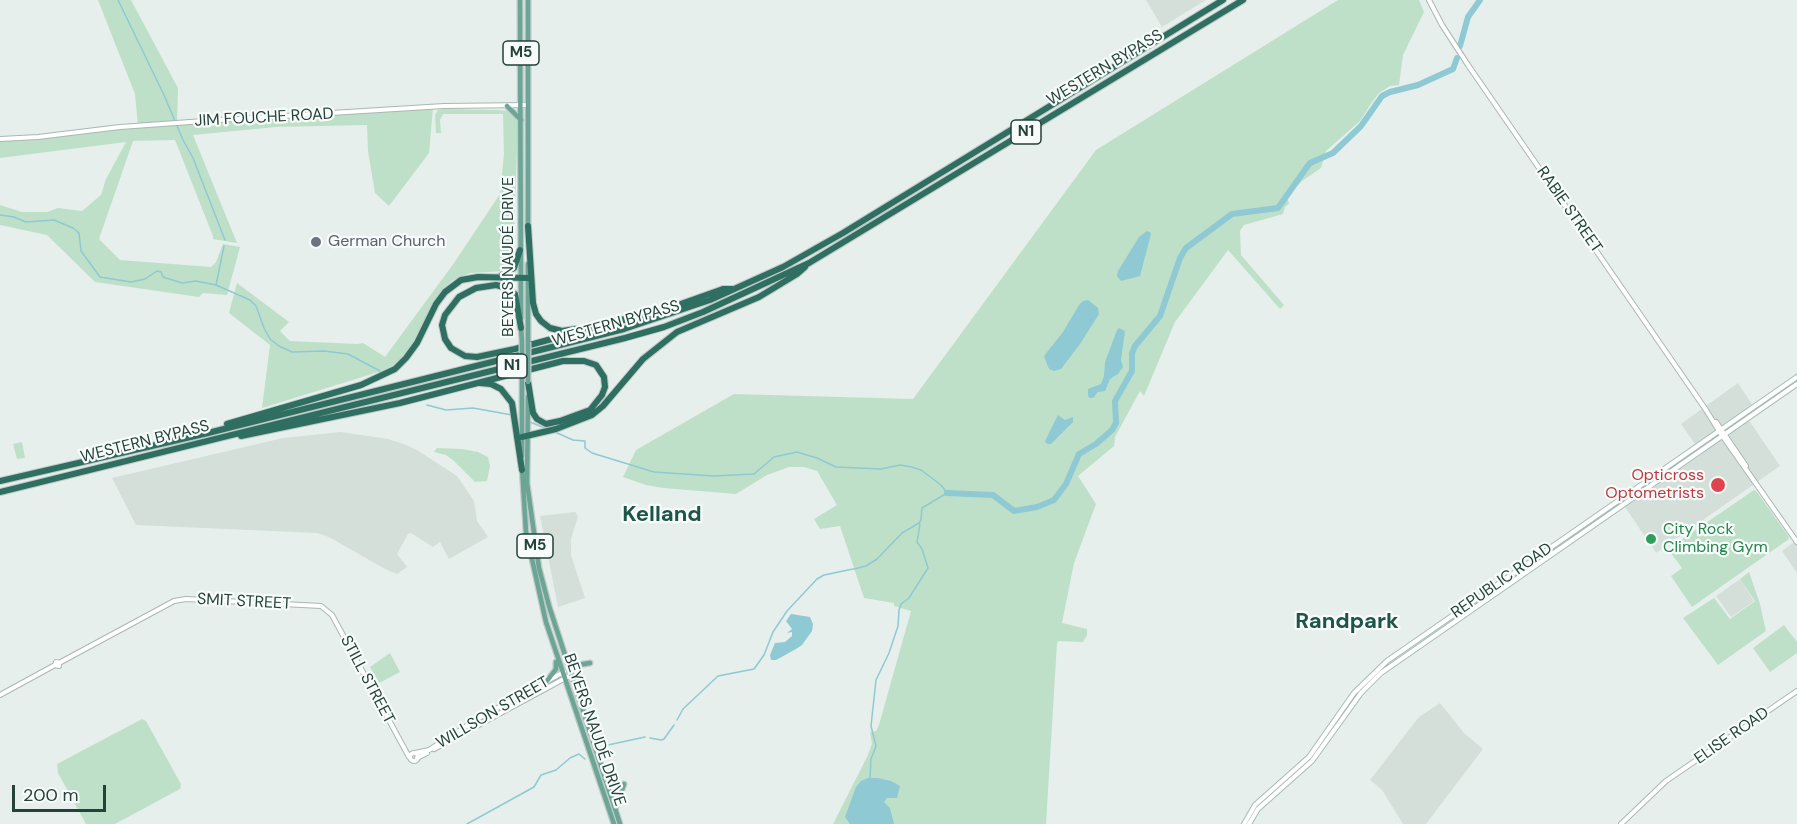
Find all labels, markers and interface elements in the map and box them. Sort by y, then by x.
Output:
street label: WESTERN BYPASS [1044,26,1166,110]
road number: M5 [503,41,539,65]
street label: JIM FOUCHE ROAD [194,105,334,131]
road number: N1 [1011,120,1041,144]
street label: RABIE STREET [1532,163,1606,257]
street label: BEYERS NAUDÉ DRIVE [499,177,519,337]
place label: German Church [328,232,445,252]
marker: German Church [309,235,323,249]
street label: WESTERN BYPASS [550,297,682,351]
road number: N1 [497,354,527,378]
street label: WESTERN BYPASS [79,417,211,467]
place label: Opticross Optometrists [1605,466,1704,504]
marker: Opticross Optometrists [1709,476,1727,494]
district label: Kelland [622,502,702,528]
place label: City Rock Climbing Gym [1663,520,1768,558]
marker: City Rock Climbing Gym [1644,532,1658,546]
road number: M5 [517,534,553,558]
street label: REPUBLIC ROAD [1448,539,1556,623]
street label: SMIT STREET [196,590,292,614]
district label: Randpark [1295,609,1399,635]
street label: STILL STREET [336,632,398,728]
street label: BEYERS NAUDÉ DRIVE [559,651,629,809]
street label: WILLSON STREET [433,673,553,753]
street label: ELISE ROAD [1691,703,1773,769]
scale bar [15,773,110,811]
text: 200 m [23,783,79,807]

